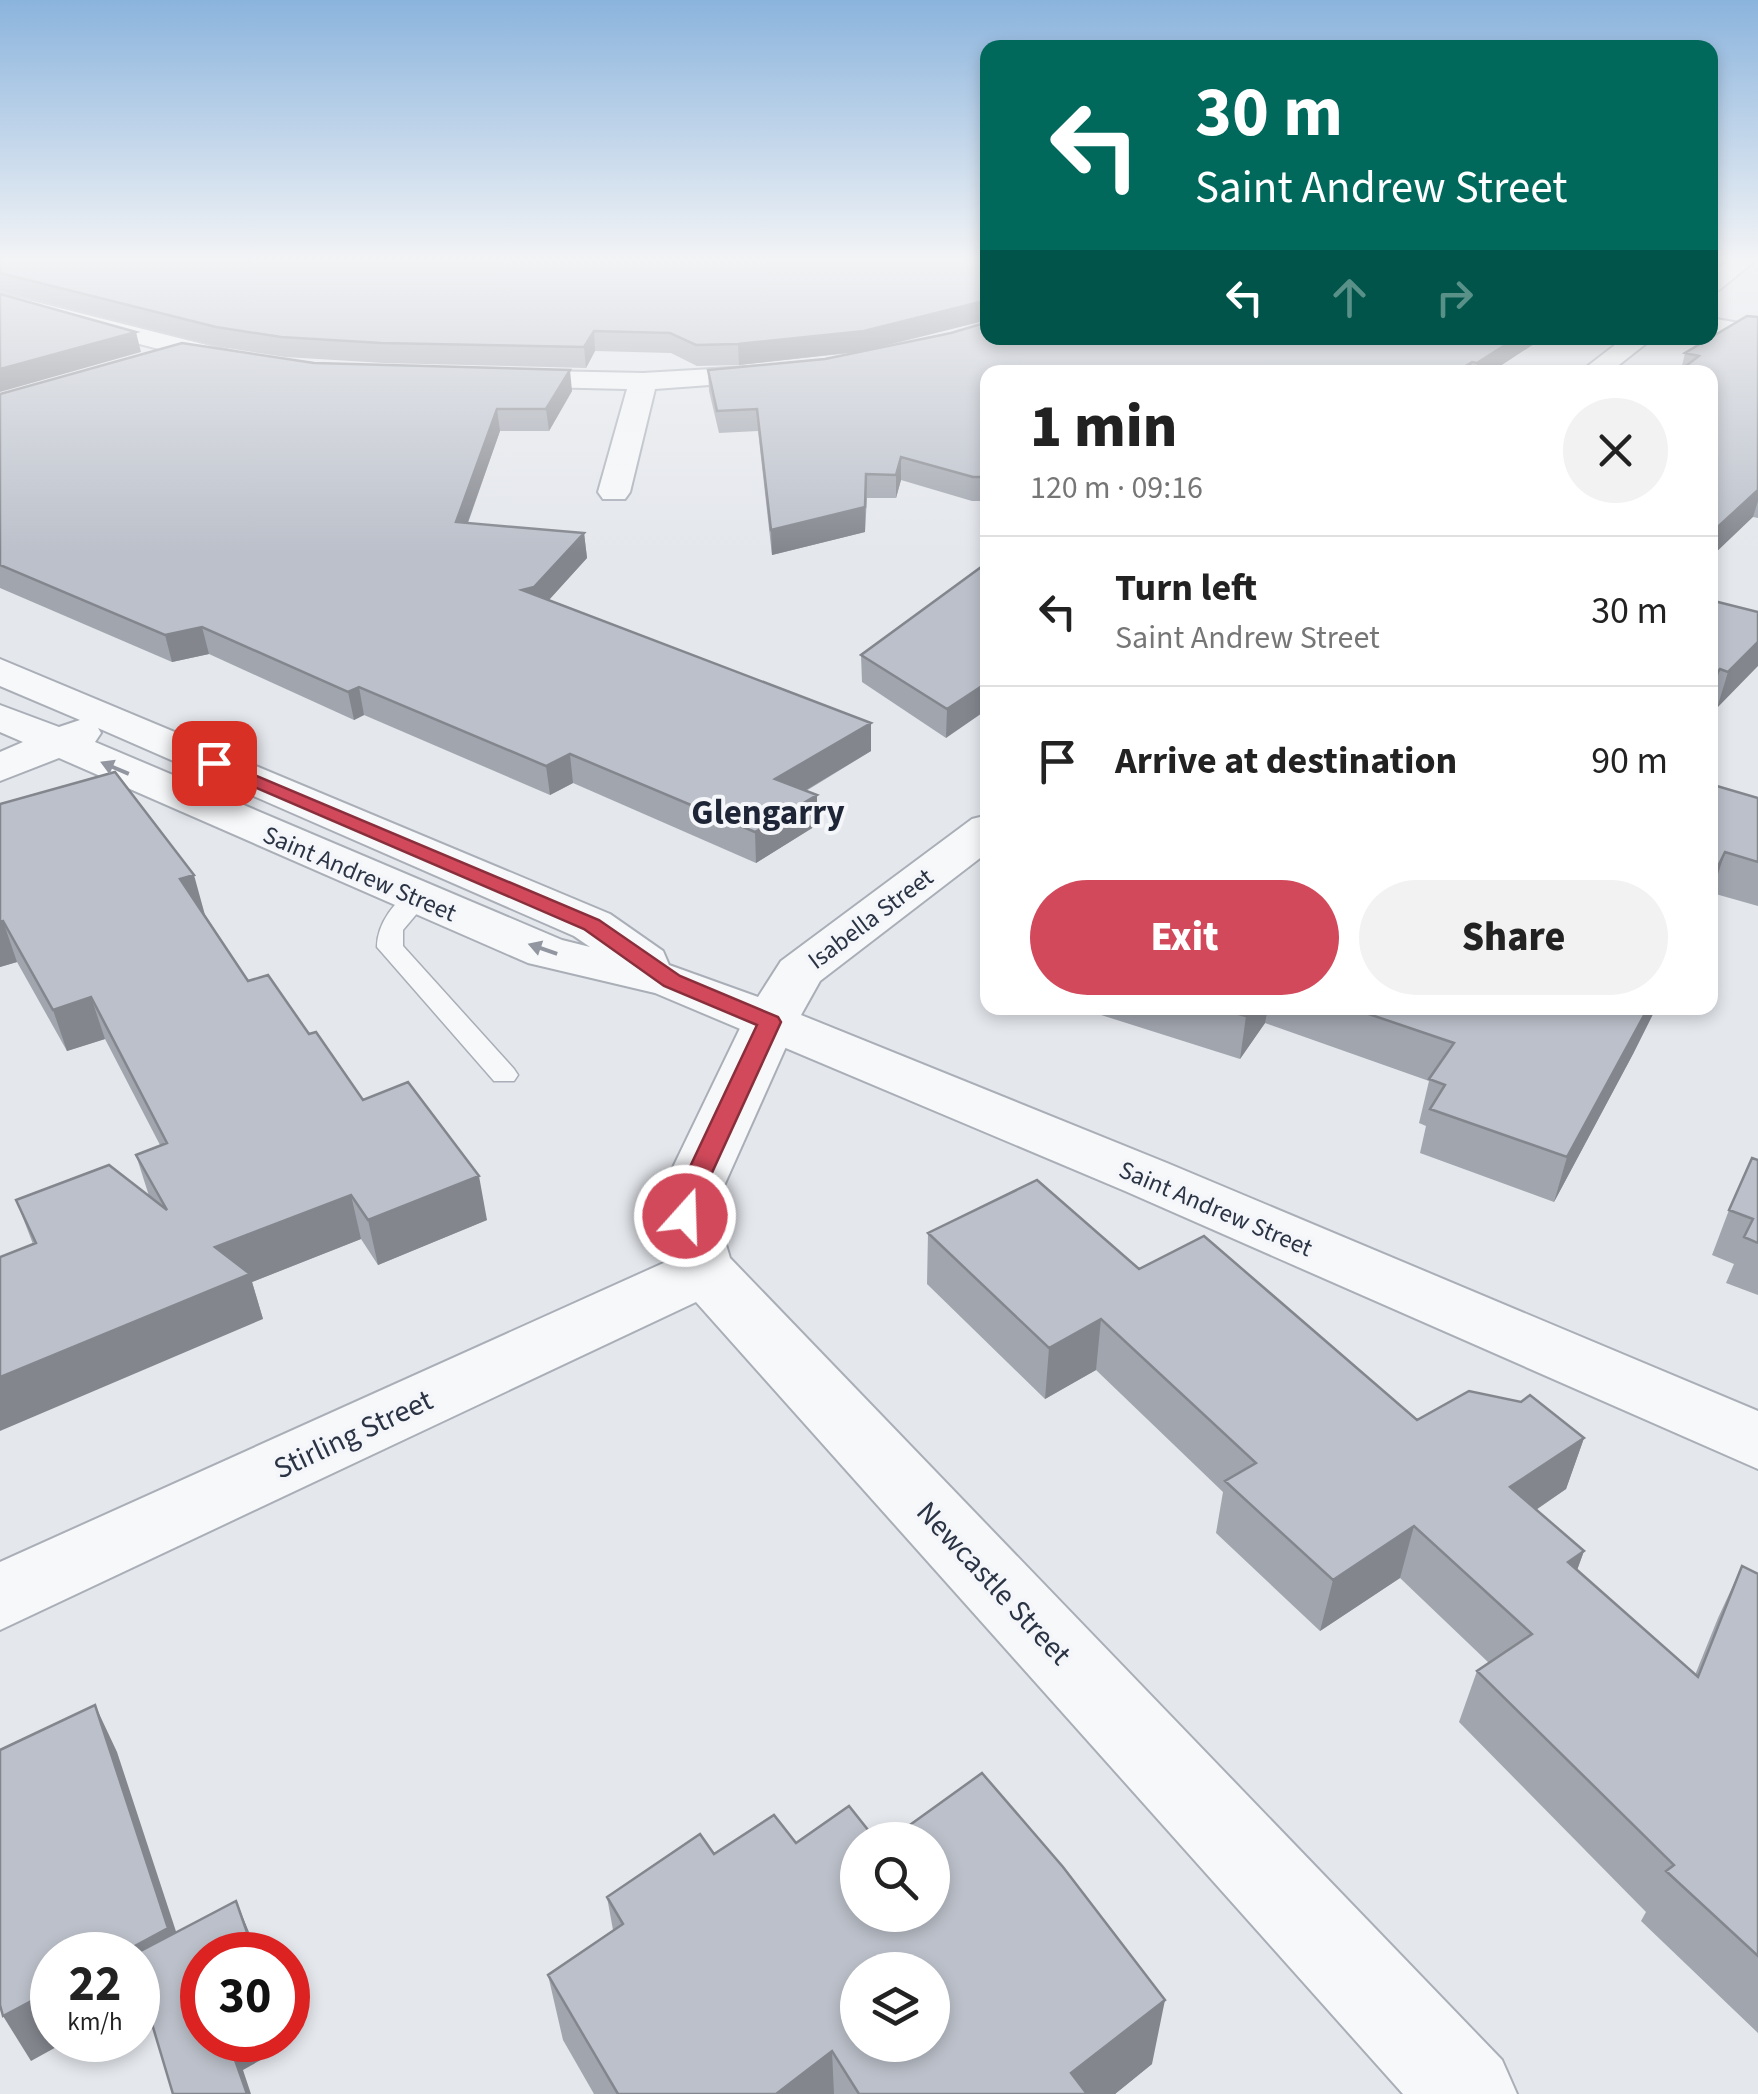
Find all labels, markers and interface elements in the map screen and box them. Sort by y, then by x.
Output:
text: 30 m [1195,63,1343,163]
icon: left [1030,80,1160,210]
text: Saint Andrew Street [1195,156,1567,220]
icon: left [1217,270,1272,325]
icon: ahead [1322,270,1377,325]
icon: right [1427,270,1482,325]
text: 1 min [1030,385,1177,470]
button: close [1563,398,1668,503]
text: 120 m · 09:16 [1030,465,1203,511]
text: Turn left [1115,561,1257,615]
icon: left [1030,584,1085,639]
text: 30 m [1591,584,1668,638]
text: Saint Andrew Street [1115,615,1380,661]
pin [172,721,257,806]
icon: arrive [1030,734,1085,789]
text: Arrive at destination [1115,734,1457,788]
text: 90 m [1591,734,1668,788]
icon: arrive [187,736,242,791]
one-way arrow [100,760,130,776]
district label: Glengarry [691,788,845,838]
street label: Saint Andrew Street [257,817,462,931]
street label: Isabella Street [800,859,941,978]
button: Exit [1030,880,1339,995]
button: Share [1359,880,1668,995]
one-way arrow [528,941,558,956]
street label: Saint Andrew Street [1113,1152,1318,1266]
position arrow [633,1164,737,1268]
street label: Stirling Street [267,1379,440,1490]
street label: Newcastle Street [906,1492,1081,1675]
map controls [840,1822,950,2062]
button: search [840,1822,950,1932]
speed limit sign: 30 [180,1932,310,2062]
text: 22 [69,1949,121,2020]
button: layers [840,1952,950,2062]
text: km/h [67,2004,123,2040]

